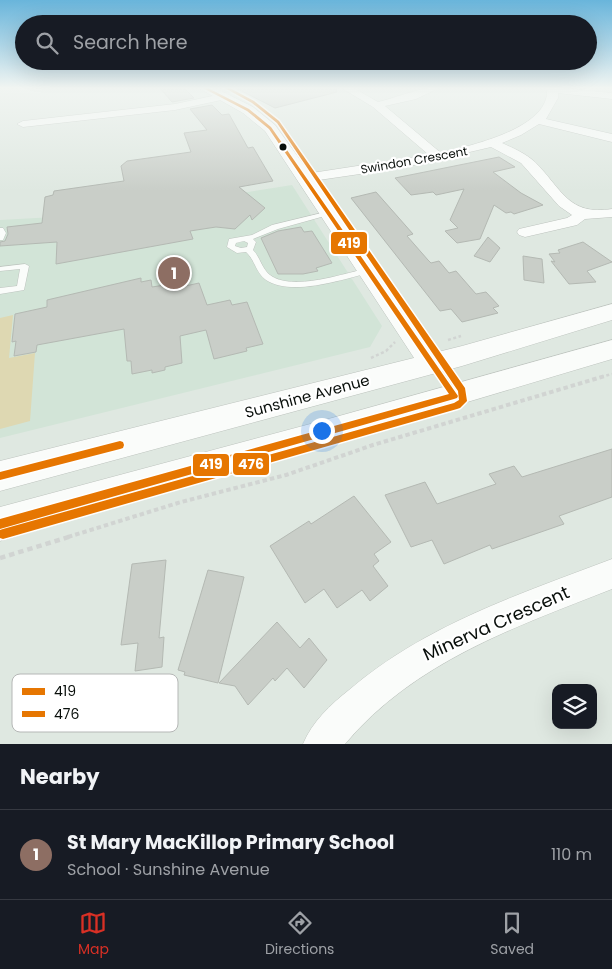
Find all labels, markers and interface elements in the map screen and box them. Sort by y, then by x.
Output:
search box [15,15,597,70]
icon: search [33,29,61,57]
text: Search here [73,29,187,56]
unlabelled marker [278,142,288,152]
street label: Swindon Crescent [359,142,469,178]
line badge: 419 [330,231,368,255]
text: 419 [337,233,361,253]
pin: 1 [158,254,190,292]
street label: Sunshine Avenue [242,369,372,423]
your location [309,418,335,444]
line badge: 476 [232,452,270,476]
line badge: 419 [192,453,230,477]
text: 419 [199,454,223,474]
text: 476 [238,454,264,474]
street label: Minerva Crescent [419,580,573,666]
legend [12,674,178,732]
text: 419 [54,681,76,701]
map controls [552,684,597,729]
button: layers [552,684,597,729]
text: 476 [54,704,79,724]
text: Nearby [20,762,100,791]
text: St Mary MacKillop Primary School [67,829,394,856]
text: 1 [33,843,39,866]
text: 110 m [551,843,592,866]
text: School · Sunshine Avenue [67,858,270,881]
tab: Map [78,909,109,960]
tab: Directions [265,909,334,960]
tab: Saved [490,909,534,960]

